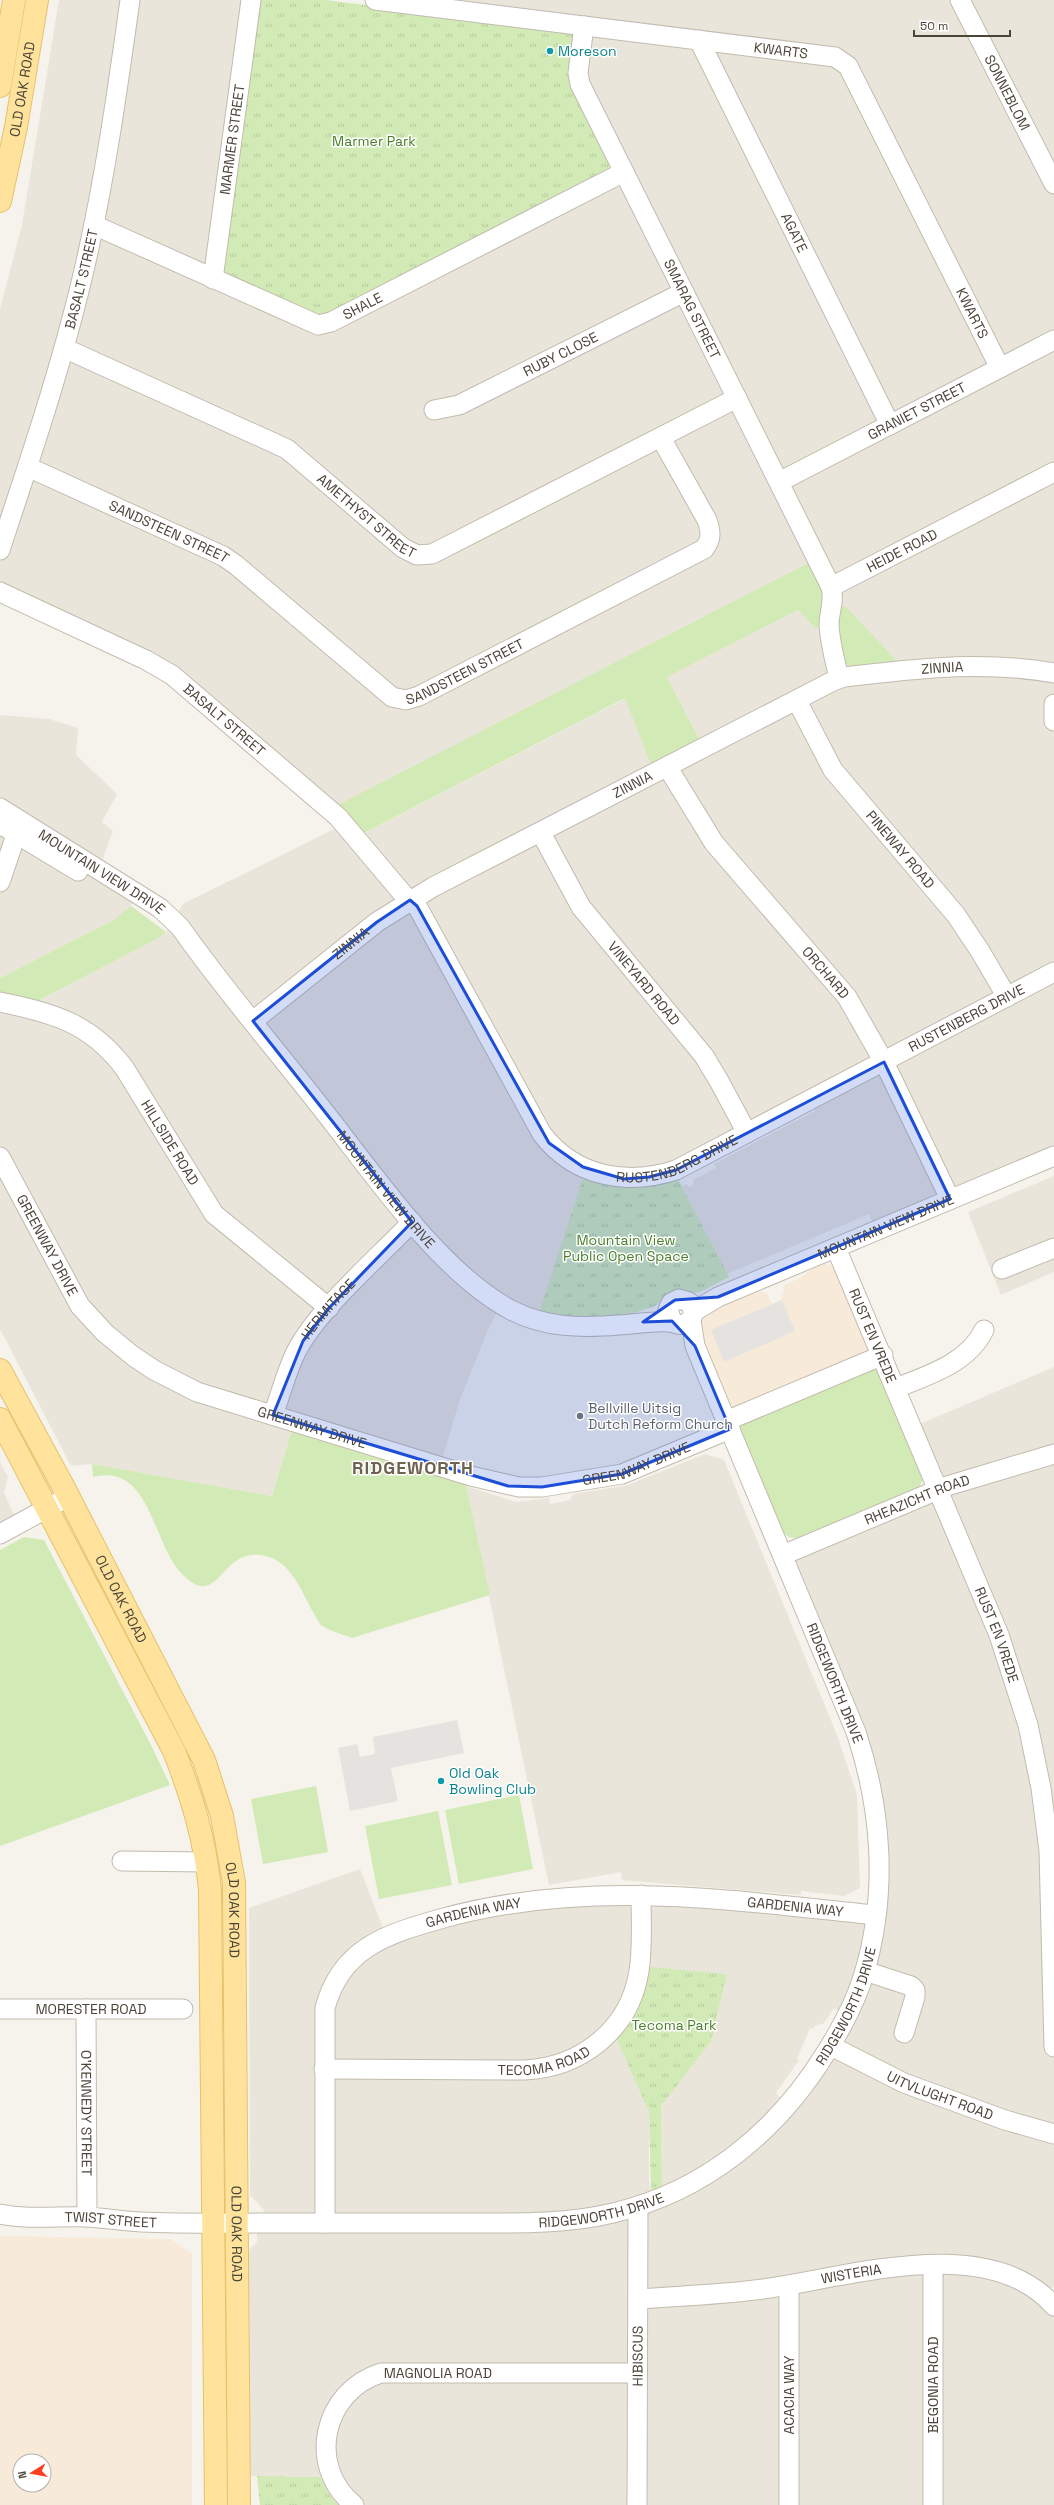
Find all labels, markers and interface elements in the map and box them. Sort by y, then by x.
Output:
scale bar [914,12,1010,38]
text: 50 m [920,18,948,34]
street label: KWARTS [753,38,809,63]
street label: OLD OAK ROAD [5,40,39,139]
place label: Moreson [558,42,617,60]
marker: Moreson [545,46,555,56]
street label: SONNEBLOM [981,52,1034,133]
street label: MARMER STREET [216,83,248,196]
park label: Marmer Park [332,132,416,150]
street label: AGATE [777,210,812,255]
street label: BASALT STREET [61,227,102,331]
street label: SMARAG STREET [660,256,725,362]
street label: KWARTS [952,285,993,342]
street label: SHALE [340,288,385,324]
street label: RUBY CLOSE [520,328,601,380]
street label: GRANIET STREET [864,378,969,444]
street label: AMETHYST STREET [313,470,419,562]
street label: SANDSTEEN STREET [106,496,233,567]
street label: HEIDE ROAD [863,525,940,576]
street label: SANDSTEEN STREET [403,634,527,709]
street label: ZINNIA [920,658,964,678]
street label: BASALT STREET [180,680,269,760]
street label: ZINNIA [609,767,655,802]
street label: PINEWAY ROAD [862,807,939,892]
street label: MOUNTAIN VIEW DRIVE [35,825,169,918]
street label: ZINNIA [329,923,373,963]
street label: VINEYARD ROAD [604,938,684,1029]
street label: ORCHARD [798,943,853,1002]
street label: RUSTENBERG DRIVE [905,980,1028,1056]
street label: HILLSIDE ROAD [137,1096,203,1188]
street label: MOUNTAIN VIEW DRIVE [333,1127,439,1252]
street label: RUSTENBERG DRIVE [615,1130,741,1186]
street label: MOUNTAIN VIEW DRIVE [815,1190,957,1263]
street label: GREENWAY DRIVE [13,1191,82,1299]
park label: Mountain View Public Open Space [563,1231,689,1265]
street label: HERMITAGE [297,1275,359,1343]
street label: RUST EN VREDE [845,1286,901,1386]
place label: Bellville Uitsig Dutch Reform Church [588,1399,733,1433]
street label: GREENWAY DRIVE [255,1402,369,1452]
marker: Bellville Uitsig Dutch Reform Church [575,1411,585,1421]
street label: GREENWAY DRIVE [581,1438,693,1489]
district label: RIDGEWORTH [352,1456,474,1479]
street label: RHEAZICHT ROAD [861,1471,972,1529]
street label: OLD OAK ROAD [91,1552,151,1646]
street label: RUST EN VREDE [971,1584,1023,1685]
street label: RIDGEWORTH DRIVE [803,1620,867,1746]
place label: Old Oak Bowling Club [449,1764,536,1798]
marker: Old Oak Bowling Club [436,1776,446,1786]
street label: OLD OAK ROAD [221,1861,244,1958]
street label: GARDENIA WAY [423,1893,523,1932]
street label: GARDENIA WAY [746,1893,845,1921]
street label: RIDGEWORTH DRIVE [811,1945,880,2068]
street label: MORESTER ROAD [35,2000,147,2018]
park label: Tecoma Park [632,2016,717,2034]
street label: TECOMA ROAD [497,2042,593,2079]
street label: O'KENNEDY STREET [77,2050,96,2176]
street label: UITVLUGHT ROAD [884,2067,996,2124]
street label: OLD OAK ROAD [227,2186,246,2282]
street label: RIDGEWORTH DRIVE [538,2188,667,2231]
street label: TWIST STREET [64,2208,157,2232]
street label: WISTERIA [819,2260,883,2288]
street label: HIBISCUS [628,2326,647,2386]
street label: BEGONIA ROAD [924,2337,942,2433]
street label: ACACIA WAY [780,2355,798,2434]
street label: MAGNOLIA ROAD [384,2364,492,2382]
north arrow [12,2453,52,2493]
text: N [15,2470,30,2480]

